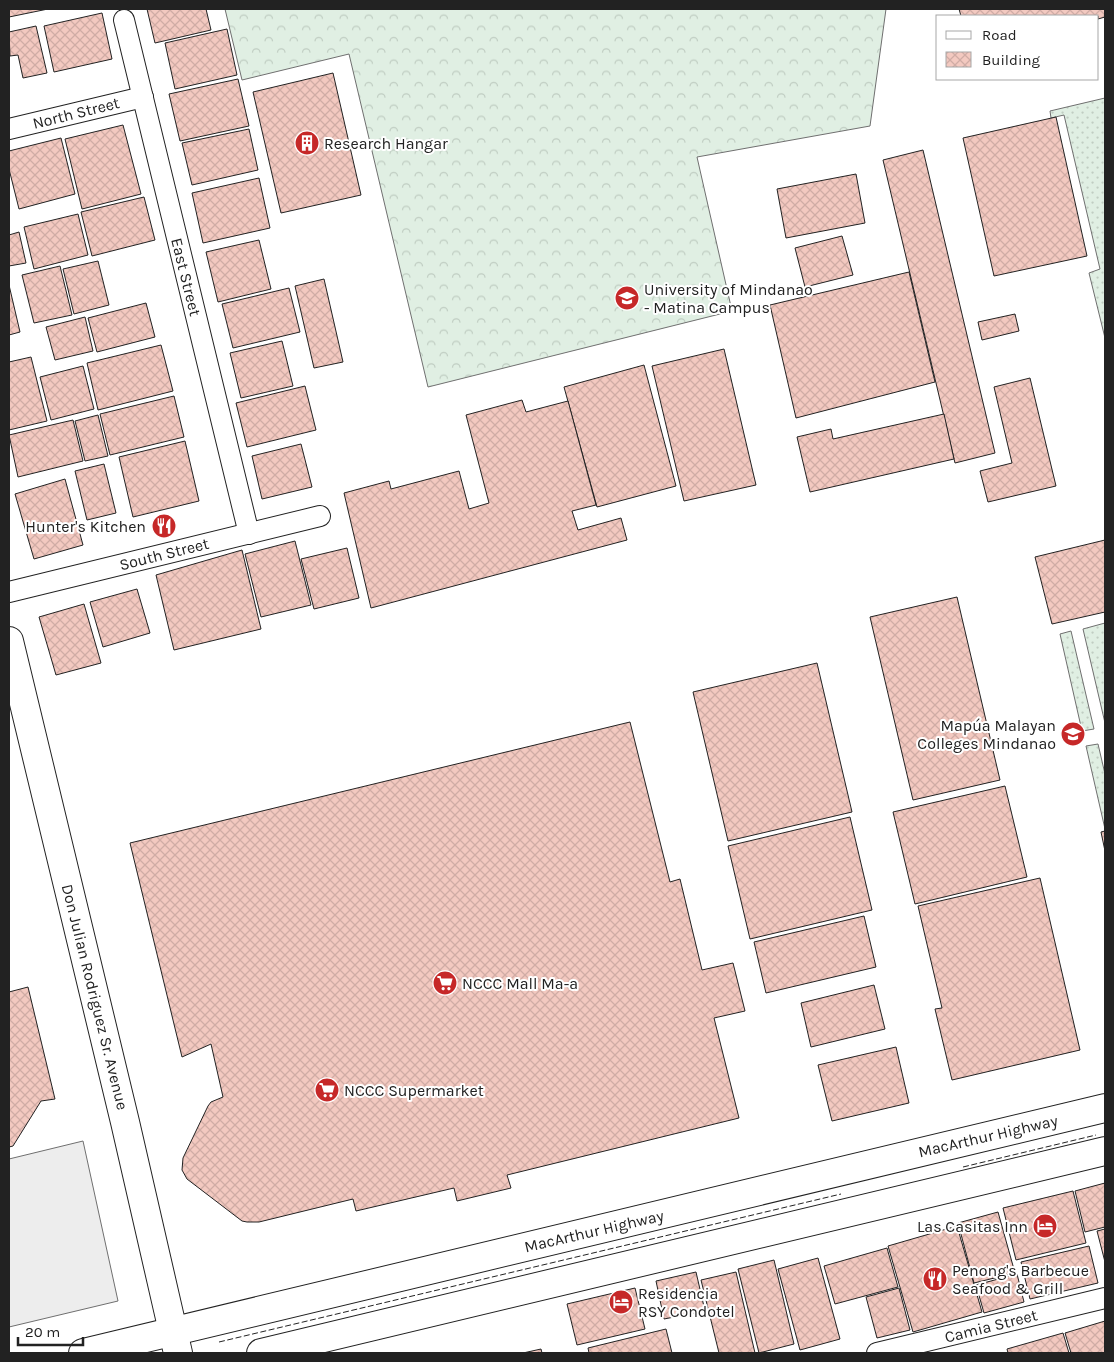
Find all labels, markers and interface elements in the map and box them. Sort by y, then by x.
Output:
legend [936,15,1099,80]
text: Road [982,26,1017,44]
text: Building [982,51,1040,69]
street label: North Street [31,93,121,133]
building icon: Research Hangar [294,130,320,156]
place label: Research Hangar [324,134,448,153]
street label: East Street [167,236,205,318]
place label: University of Mindanao - Matina Campus [644,280,813,317]
school or university icon: University of Mindanao - Matina Campus [614,285,640,311]
restaurant icon: Hunter's Kitchen [151,513,177,539]
place label: Hunter's Kitchen [25,517,146,536]
street label: South Street [117,534,211,574]
place label: Mapúa Malayan Colleges Mindanao [917,716,1056,753]
school or university icon: Mapúa Malayan Colleges Mindanao [1060,721,1086,747]
street label: Don Julian Rodriguez Sr. Avenue [58,882,132,1112]
supermarket icon: NCCC Mall Ma-a [432,970,458,996]
place label: NCCC Mall Ma-a [462,974,578,993]
supermarket icon: NCCC Supermarket [314,1077,340,1103]
place label: NCCC Supermarket [344,1081,484,1100]
street label: MacArthur Highway [916,1111,1060,1161]
street label: MacArthur Highway [522,1206,666,1256]
hotel icon: Las Casitas Inn [1032,1213,1058,1239]
place label: Las Casitas Inn [917,1217,1028,1236]
place label: Penong's Barbecue Seafood & Grill [952,1261,1089,1298]
restaurant icon: Penong's Barbecue Seafood & Grill [922,1266,948,1292]
place label: Residencia RSY Condotel [638,1284,735,1321]
hotel icon: Residencia RSY Condotel [608,1289,634,1315]
street label: Camia Street [943,1305,1039,1347]
scale bar [18,1314,82,1346]
text: 20 m [25,1323,60,1341]

